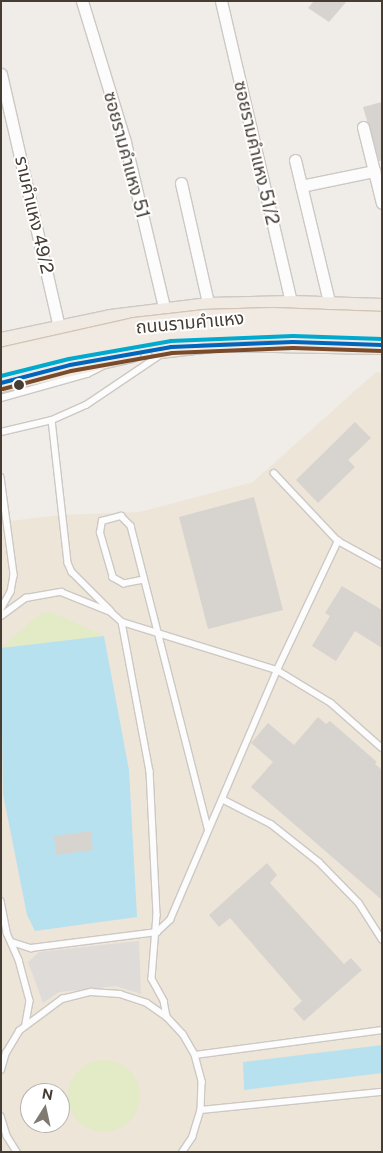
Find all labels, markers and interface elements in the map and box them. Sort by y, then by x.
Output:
street label: ซอยรามคำแหง 51/2 [229,79,283,227]
street label: ซอยรามคำแหง 51 [99,89,153,221]
street label: รามคำแหง 49/2 [10,154,58,276]
street label: ถนนรามคำแหง [135,307,245,339]
unlabelled marker [14,380,24,390]
north arrow [20,1083,70,1133]
text: N [41,1085,54,1103]

